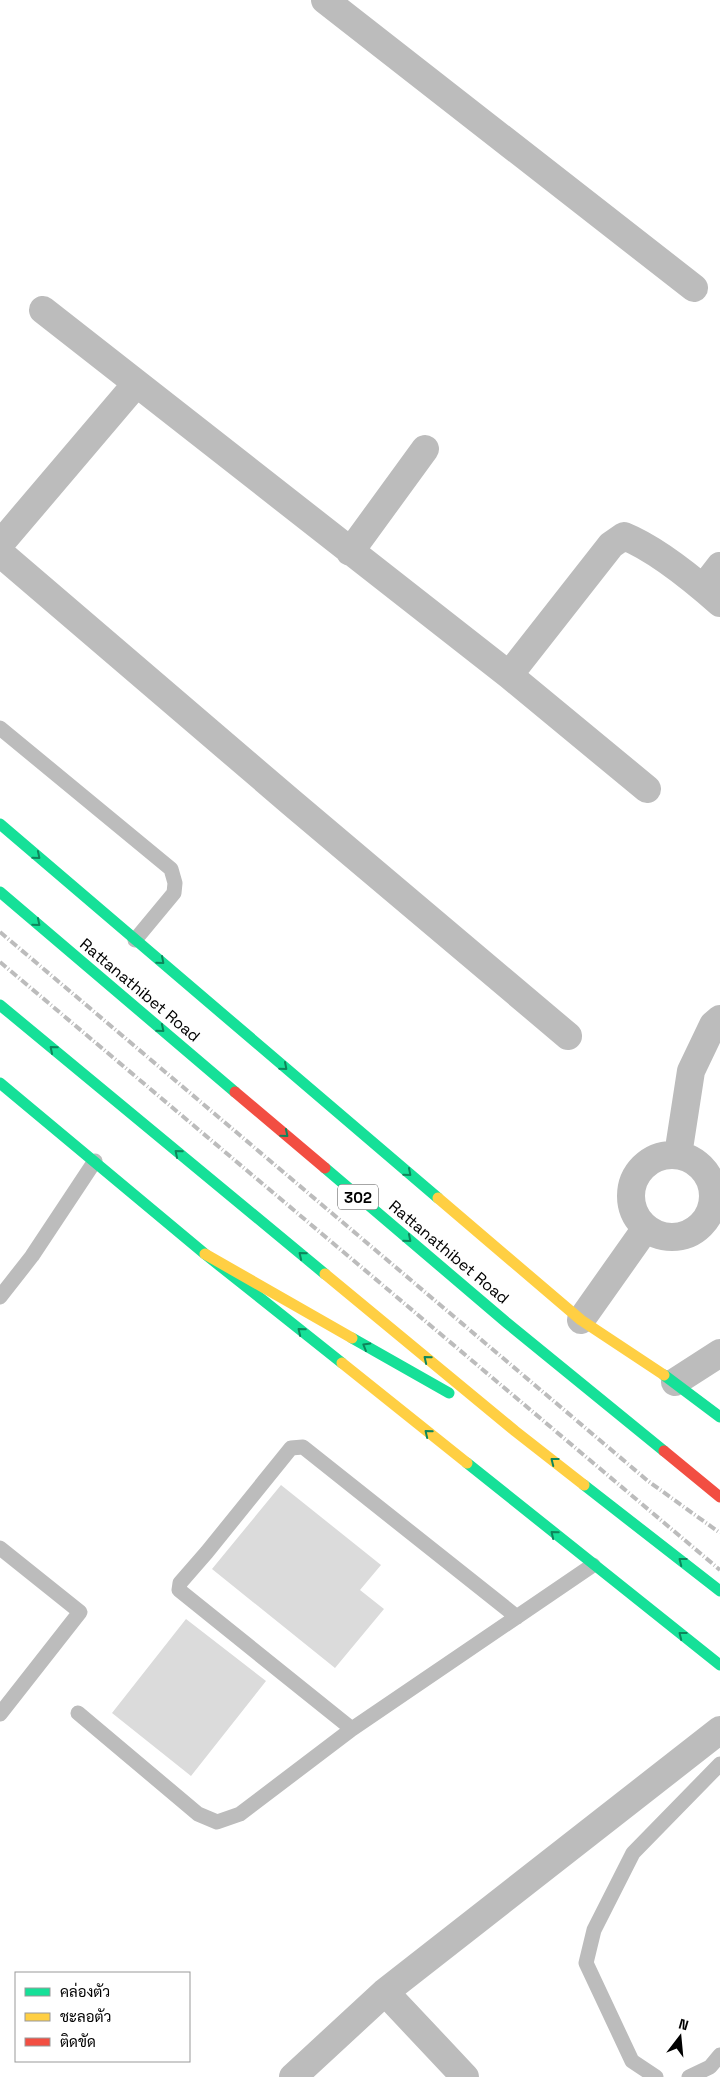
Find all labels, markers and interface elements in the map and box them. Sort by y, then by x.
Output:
one-way arrow [31,850,40,859]
one-way arrow [31,918,40,926]
street label: Rattanathibet Road [75,933,205,1047]
one-way arrow [155,956,164,965]
one-way arrow [155,1023,164,1031]
one-way arrow [50,1047,59,1055]
one-way arrow [279,1061,288,1070]
one-way arrow [279,1128,288,1137]
one-way arrow [175,1151,184,1159]
one-way arrow [402,1167,411,1176]
road number: 302 [338,1184,378,1210]
street label: Rattanathibet Road [384,1195,514,1309]
one-way arrow [403,1234,412,1243]
one-way arrow [299,1253,308,1261]
one-way arrow [298,1328,307,1336]
one-way arrow [363,1342,372,1352]
one-way arrow [424,1355,433,1364]
one-way arrow [424,1429,433,1438]
one-way arrow [551,1458,560,1466]
one-way arrow [551,1531,560,1540]
one-way arrow [678,1558,688,1567]
one-way arrow [679,1633,688,1641]
legend [15,1972,190,2062]
text: คล่องตัว [60,1982,110,2001]
text: ชะลอตัว [60,2007,111,2026]
north arrow [655,2012,705,2062]
text: N [677,2015,691,2034]
text: ติดขัด [60,2032,96,2051]

